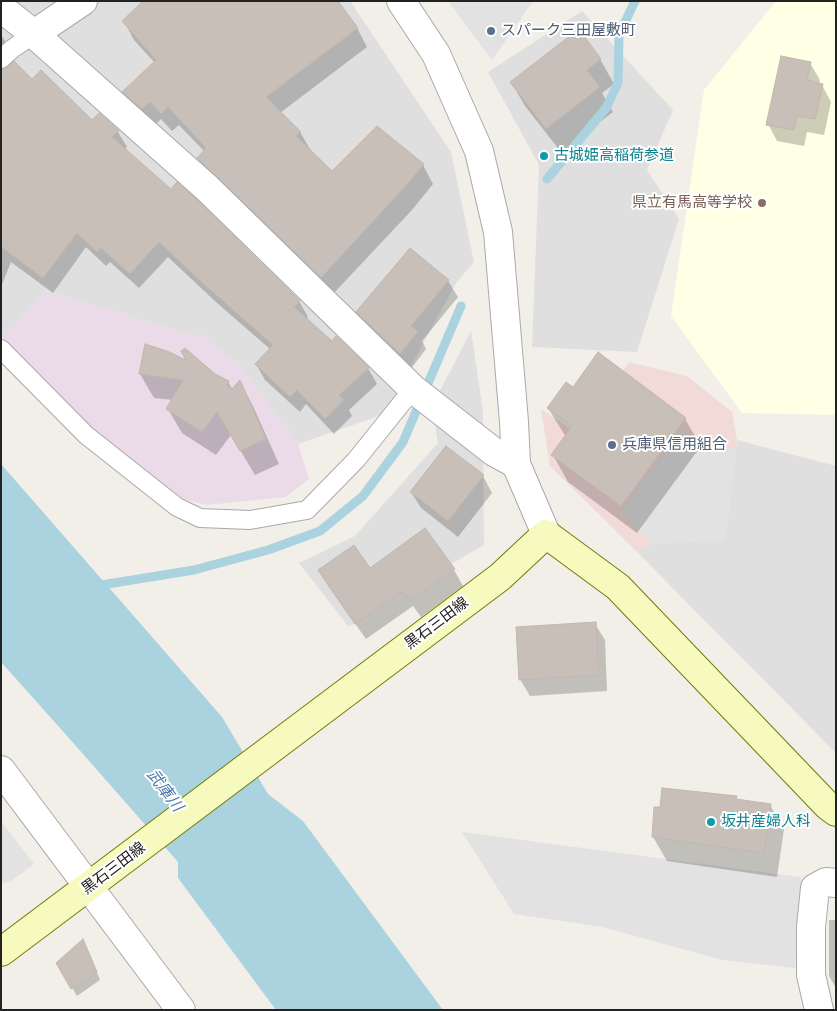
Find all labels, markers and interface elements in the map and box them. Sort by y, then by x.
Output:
place label: スパーク三田屋敷町 [501,22,636,40]
marker: スパーク三田屋敷町 [485,25,497,37]
place label: 古城姫高稲荷参道 [554,147,674,165]
marker: 古城姫高稲荷参道 [538,150,550,162]
place label: 県立有馬高等学校 [632,194,752,212]
marker: 県立有馬高等学校 [756,197,768,209]
place label: 兵庫県信用組合 [622,436,727,454]
marker: 兵庫県信用組合 [606,439,618,451]
street label: 黒石三田線 [402,594,472,654]
water label: 武庫川 [142,766,186,816]
place label: 坂井産婦人科 [721,813,811,831]
marker: 坂井産婦人科 [705,816,717,828]
street label: 黒石三田線 [79,839,149,899]

